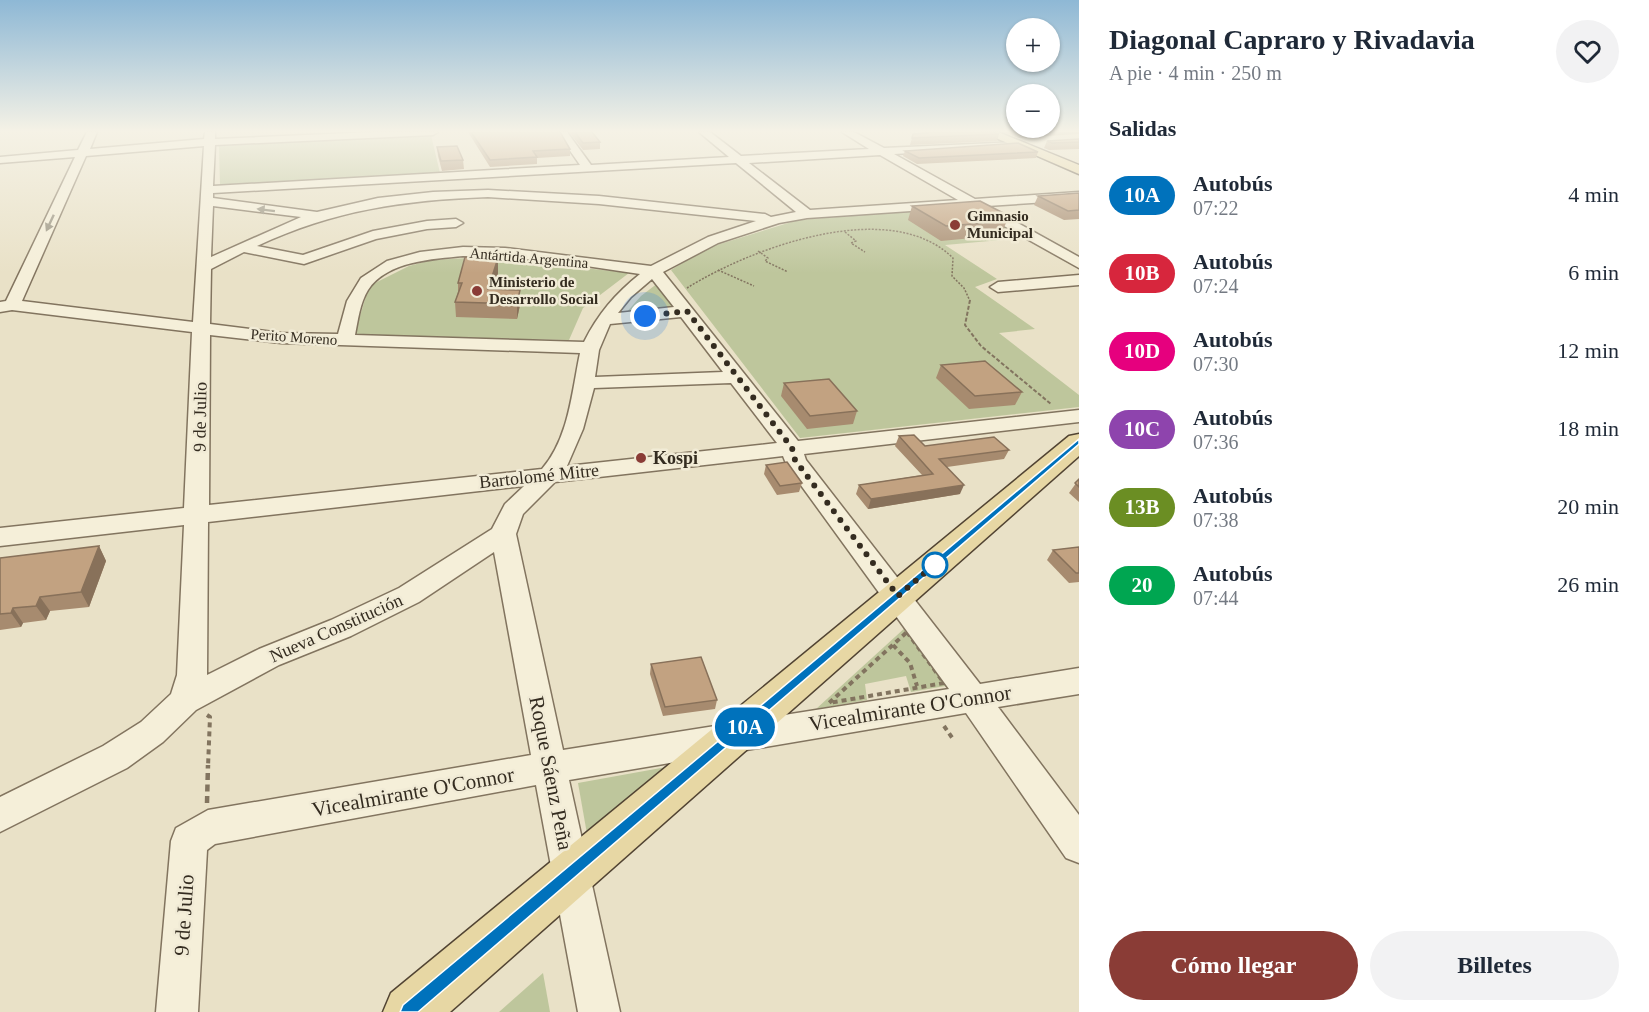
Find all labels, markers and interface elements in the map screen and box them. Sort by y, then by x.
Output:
map controls [1006,18,1060,138]
button: + [1006,18,1060,72]
button: heart [1556,20,1619,83]
text: Diagonal Capraro y Rivadavia [1109,24,1475,55]
text: A pie · 4 min · 250 m [1109,62,1282,84]
button: − [1006,84,1060,138]
text: Salidas [1109,116,1176,141]
text: Autobús [1193,171,1272,196]
text: 4 min [1568,182,1619,207]
text: 10A [1124,183,1160,207]
text: 07:22 [1193,197,1239,219]
one-way arrow [256,205,275,215]
place label: Gimnasio Municipal [967,208,1033,241]
one-way arrow [45,214,55,232]
marker: Gimnasio Municipal [948,218,962,232]
street label: Antártida Argentina [469,245,589,271]
text: Autobús [1193,249,1272,274]
text: 6 min [1568,260,1619,285]
text: 10B [1124,261,1160,285]
place label: Ministerio de Desarrollo Social [489,274,598,307]
text: 07:24 [1193,275,1239,297]
marker: Ministerio de Desarrollo Social [470,284,484,298]
your location [630,301,660,331]
street label: Perito Moreno [250,326,338,348]
text: Autobús [1193,327,1272,352]
text: 12 min [1557,338,1619,363]
text: 10D [1124,339,1160,363]
text: 07:30 [1193,353,1239,375]
street label: 9 de Julio [189,382,211,452]
text: Autobús [1193,405,1272,430]
text: 18 min [1557,416,1619,441]
text: 10C [1124,417,1160,441]
text: 07:36 [1193,431,1239,453]
place label: Kospi [653,448,698,468]
marker: Kospi [634,451,648,465]
street label: Bartolomé Mitre [478,460,600,492]
text: Autobús [1193,483,1272,508]
text: 20 min [1557,494,1619,519]
text: 13B [1124,495,1160,519]
text: 07:38 [1193,509,1239,531]
unlabelled marker [922,552,948,578]
text: Autobús [1193,561,1272,586]
text: 26 min [1557,572,1619,597]
text: 20 [1132,573,1153,597]
text: 07:44 [1193,587,1239,609]
street label: Nueva Constitución [266,590,406,666]
street label: Vicealmirante O'Connor [807,680,1013,736]
street label: Roque Sáenz Peña [524,694,578,853]
line badge: 10A [710,708,780,746]
text: 10A [727,715,763,739]
street label: Vicealmirante O'Connor [310,762,516,822]
street label: 9 de Julio [169,873,199,957]
button: Cómo llegar [1109,931,1358,1000]
button: Billetes [1370,931,1619,1000]

